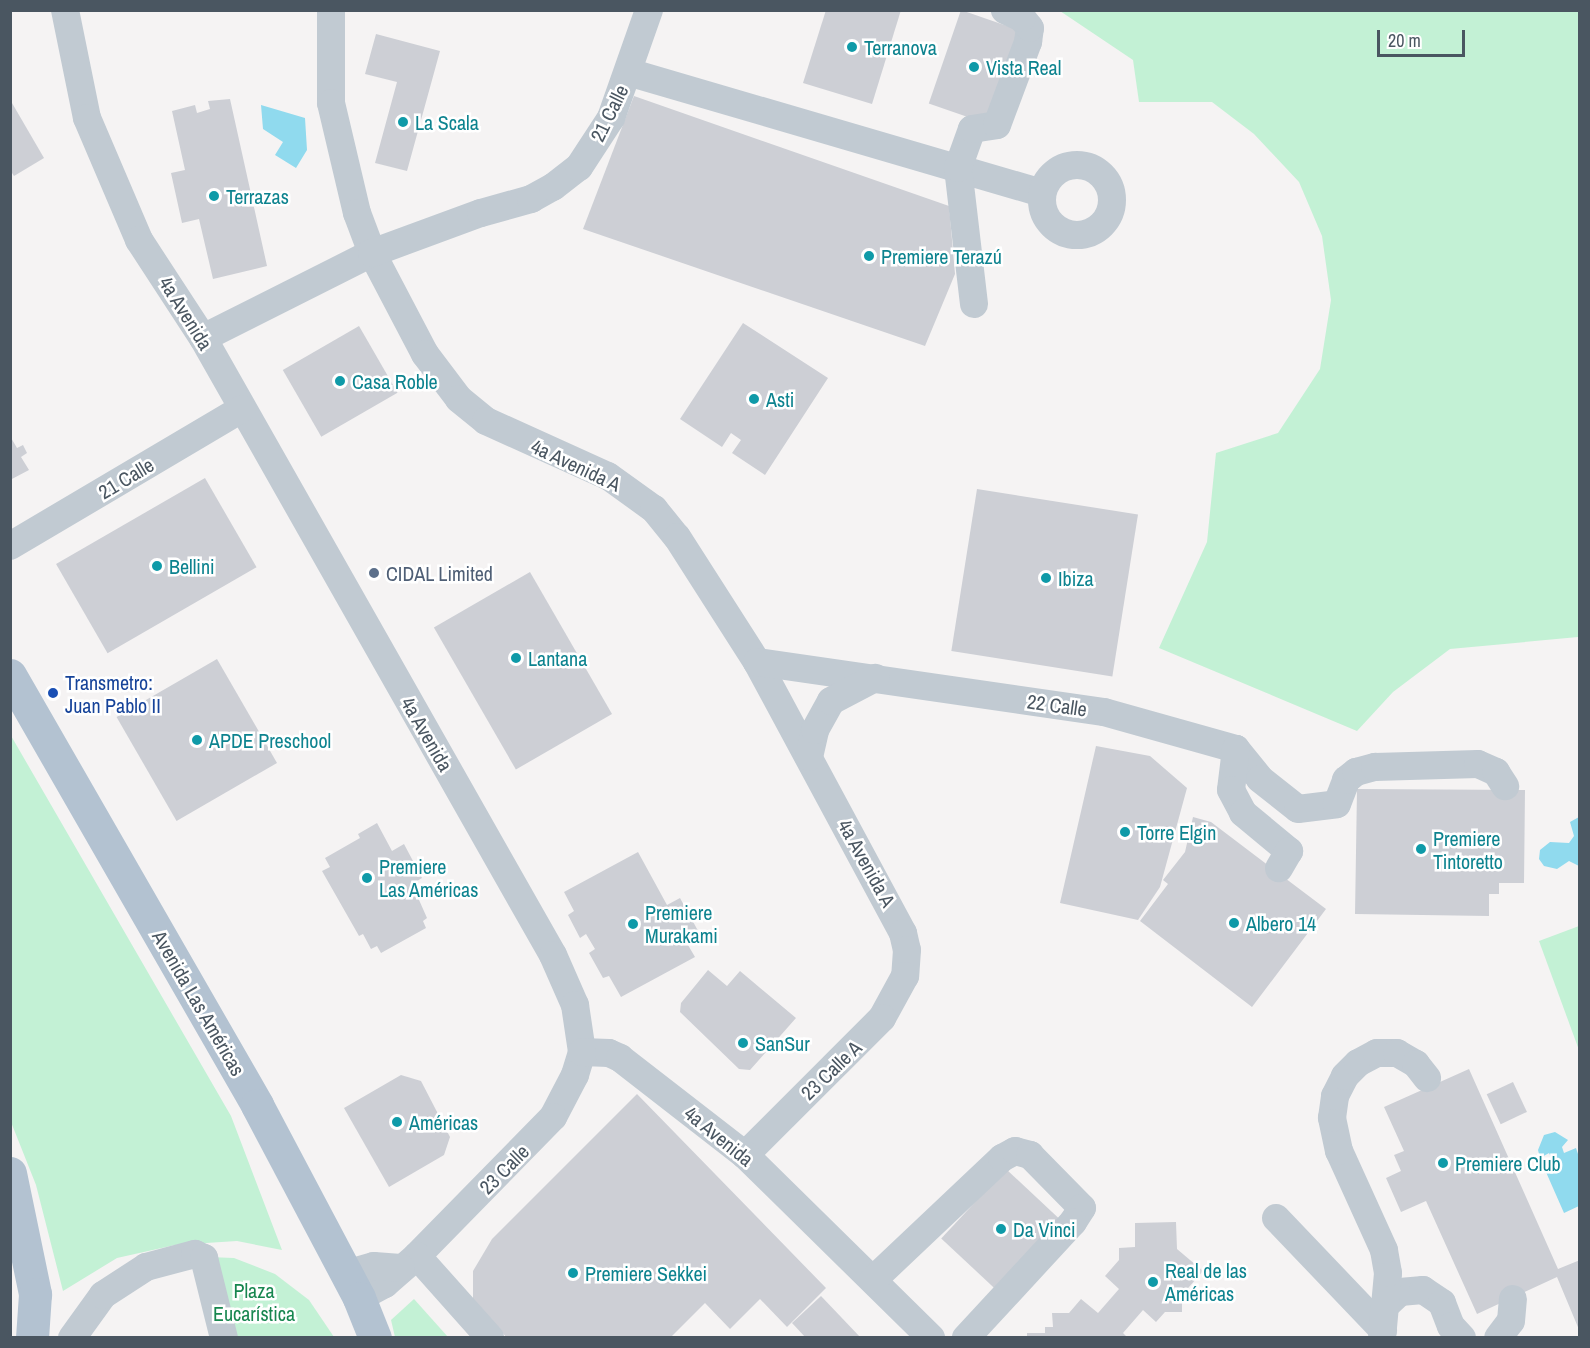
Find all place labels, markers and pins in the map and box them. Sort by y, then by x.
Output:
place label: Terranova [864,35,937,59]
marker: Terranova [845,40,859,54]
place label: Vista Real [986,55,1061,79]
marker: Vista Real [967,60,981,74]
place label: La Scala [415,110,479,134]
marker: La Scala [396,115,410,129]
place label: Terrazas [226,184,289,208]
marker: Terrazas [207,189,221,203]
place label: Premiere Terazú [881,244,1002,268]
marker: Premiere Terazú [862,249,876,263]
place label: Casa Roble [352,369,438,393]
marker: Casa Roble [333,374,347,388]
place label: Asti [766,387,794,411]
marker: Asti [747,392,761,406]
place label: Bellini [169,554,215,578]
marker: Bellini [150,559,164,573]
place label: CIDAL Limited [386,561,494,585]
marker: CIDAL Limited [367,566,381,580]
place label: Ibiza [1058,566,1094,590]
marker: Ibiza [1039,571,1053,585]
place label: Lantana [528,646,587,670]
marker: Lantana [509,651,523,665]
place label: Transmetro: Juan Pablo II [65,670,161,717]
marker: Transmetro: Juan Pablo II [46,686,60,700]
place label: APDE Preschool [209,728,331,752]
marker: APDE Preschool [190,733,204,747]
place label: Torre Elgin [1137,820,1216,844]
marker: Torre Elgin [1118,825,1132,839]
place label: Premiere Tintoretto [1433,826,1503,873]
marker: Premiere Tintoretto [1414,842,1428,856]
place label: Premiere Las Américas [379,855,479,902]
marker: Premiere Las Américas [360,871,374,885]
place label: Premiere Murakami [645,900,718,947]
place label: Albero 14 [1246,911,1316,935]
marker: Albero 14 [1227,916,1241,930]
marker: Premiere Murakami [626,917,640,931]
place label: SanSur [755,1031,810,1055]
marker: SanSur [736,1036,750,1050]
place label: Américas [409,1110,478,1134]
marker: Américas [390,1115,404,1129]
place label: Premiere Club [1455,1151,1561,1175]
marker: Premiere Club [1436,1156,1450,1170]
place label: Da Vinci [1013,1217,1076,1241]
marker: Da Vinci [994,1222,1008,1236]
place label: Real de las Américas [1165,1258,1247,1305]
place label: Premiere Sekkei [585,1261,707,1285]
marker: Premiere Sekkei [566,1266,580,1280]
marker: Real de las Américas [1146,1275,1160,1289]

